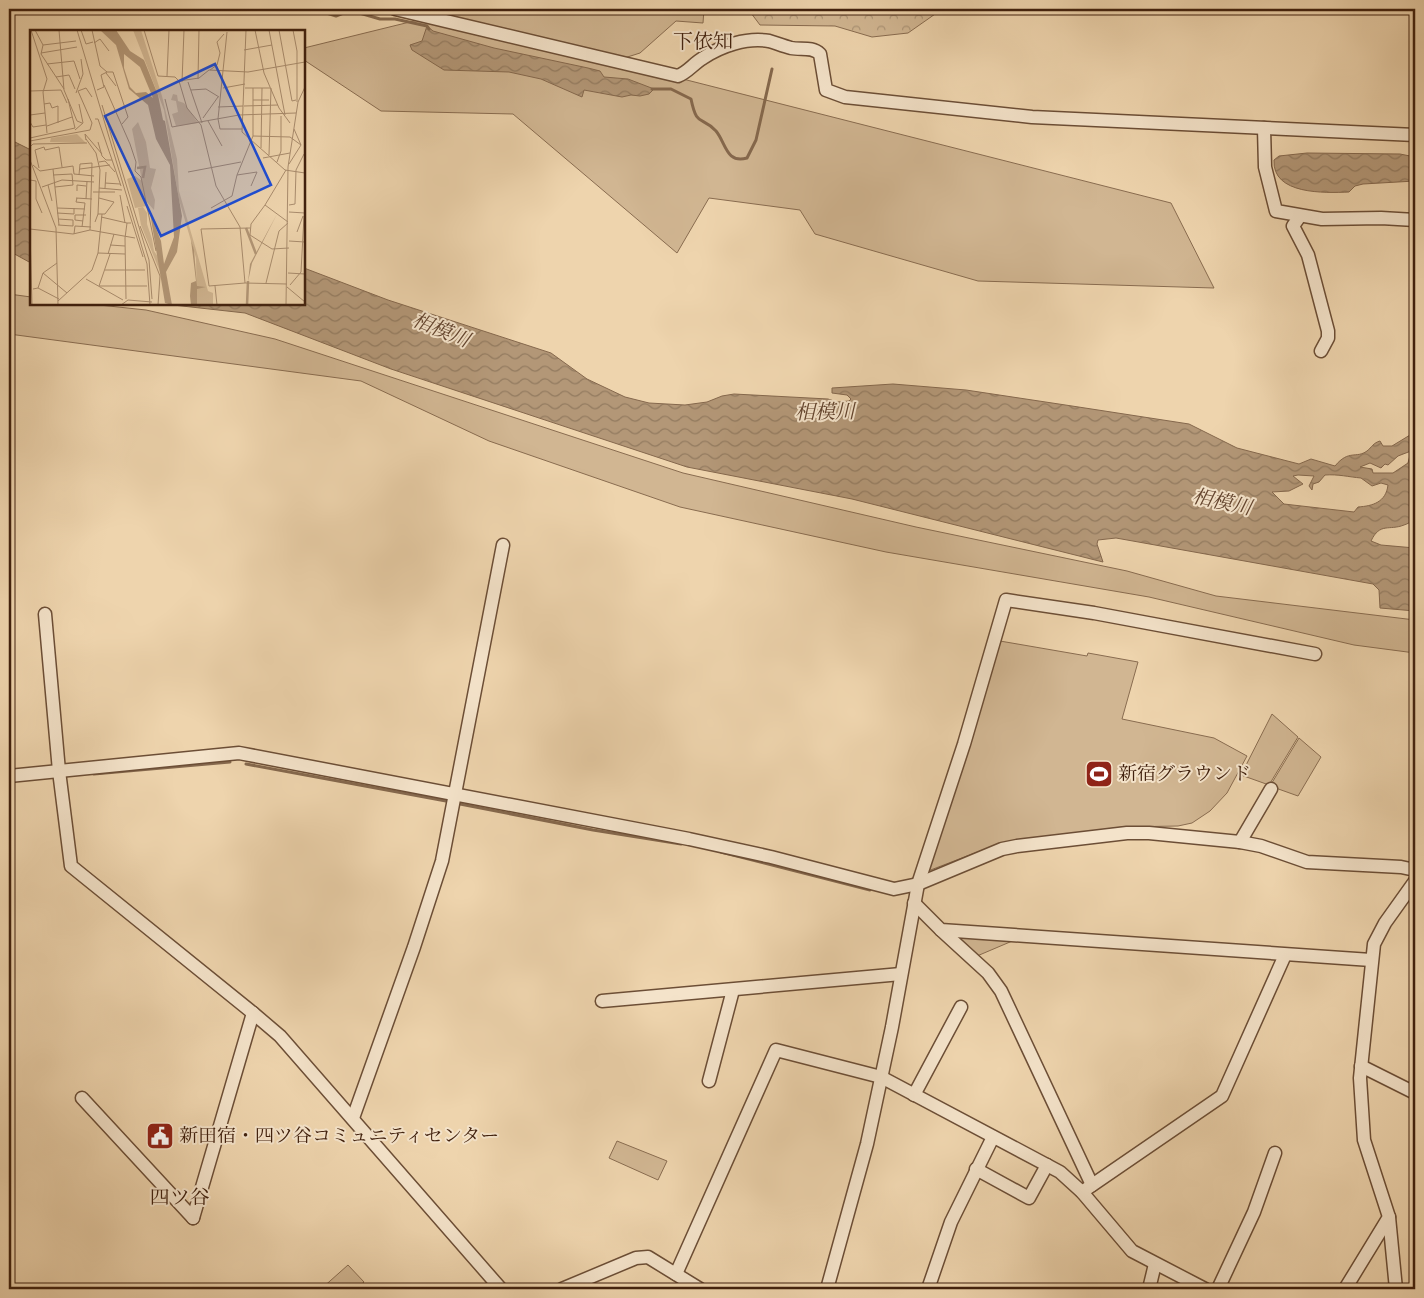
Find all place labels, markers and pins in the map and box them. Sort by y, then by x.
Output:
sports icon: 新宿グラウンド [1084,759,1114,789]
place label: 新宿グラウンド [1118,761,1251,787]
public building icon: 新田宿・四ツ谷コミュニティセンター [145,1121,175,1151]
place label: 新田宿・四ツ谷コミュニティセンター [179,1123,499,1149]

